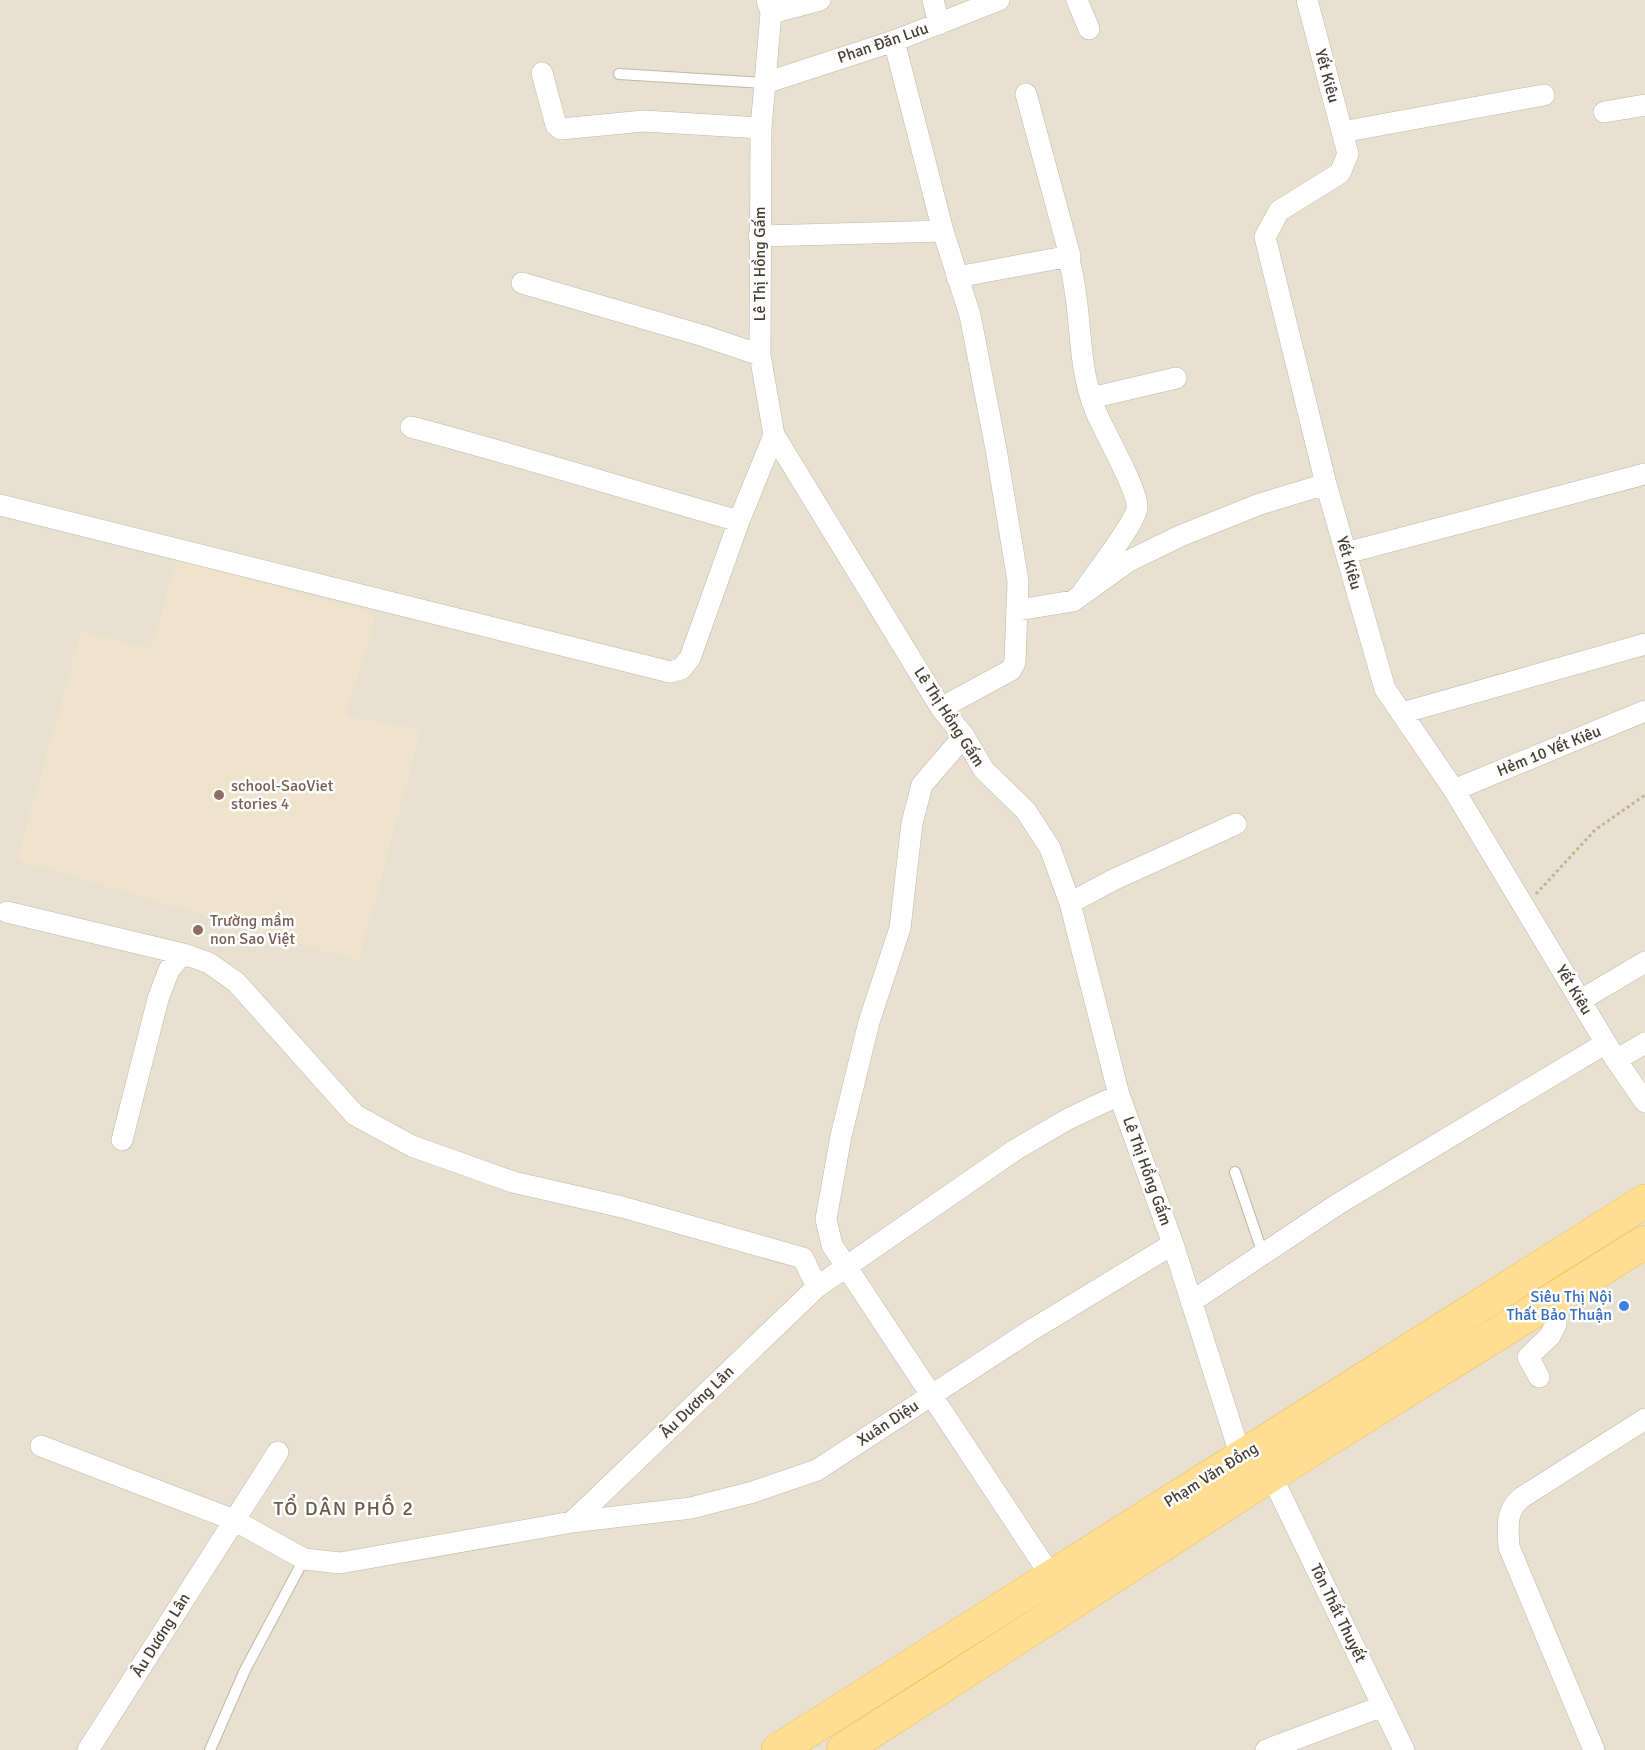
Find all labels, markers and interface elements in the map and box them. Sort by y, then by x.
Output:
street label: Phan Đăn Lưu [835,18,931,68]
street label: Yết Kiêu [1310,47,1344,105]
street label: Lê Thị Hồng Gấm [750,207,770,321]
street label: Yết Kiêu [1332,534,1366,592]
street label: Lê Thị Hồng Gấm [909,663,989,771]
street label: Hẻm 10 Yết Kiêu [1494,721,1604,781]
place label: school-SaoViet stories 4 [231,776,334,814]
marker: school-SaoViet stories 4 [212,788,226,802]
place label: Trường mầm non Sao Việt [210,911,296,949]
marker: Trường mầm non Sao Việt [191,923,205,937]
street label: Yết Kiêu [1551,961,1597,1019]
street label: Lê Thị Hồng Gấm [1118,1114,1176,1228]
place label: Siêu Thị Nội Thất Bảo Thuận [1507,1287,1612,1325]
marker: Siêu Thị Nội Thất Bảo Thuận [1617,1299,1631,1313]
street label: Âu Dương Lân [656,1362,738,1442]
street label: Xuân Diệu [853,1396,923,1450]
street label: Phạm Văn Đồng [1160,1438,1262,1512]
district label: TỔ DÂN PHỐ 2 [274,1493,414,1521]
street label: Tôn Thất Thuyết [1305,1560,1371,1666]
street label: Âu Dương Lân [127,1589,195,1681]

